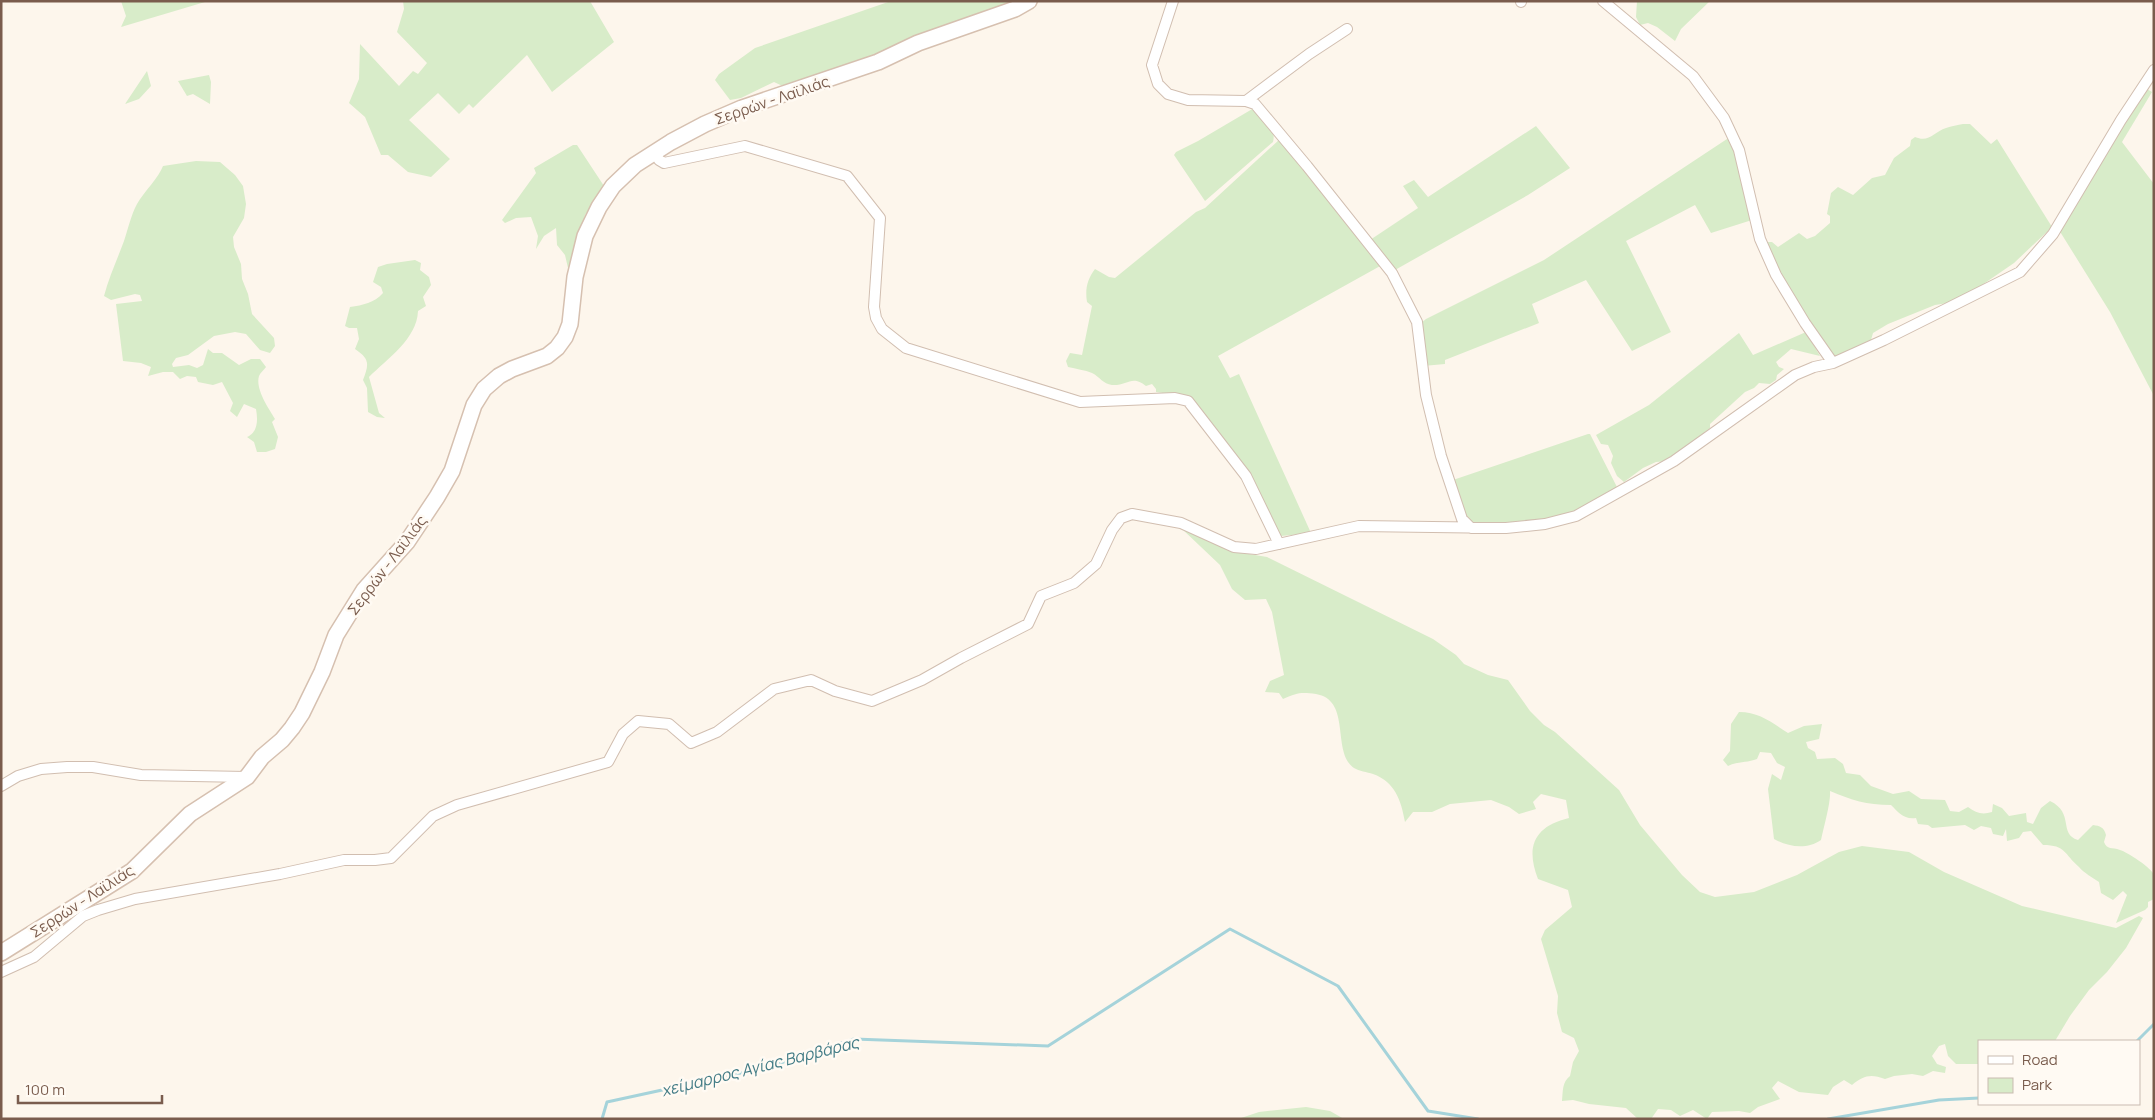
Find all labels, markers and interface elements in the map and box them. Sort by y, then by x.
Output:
street label: Σερρών - Λαϊλιάς [712,71,832,129]
street label: Σερρών - Λαϊλιάς [342,511,432,619]
street label: Σερρών - Λαϊλιάς [26,859,138,943]
water label: χείμαρρος Αγίας Βαρβάρας [659,1030,862,1101]
legend [1978,1040,2140,1105]
text: Road [2022,1049,2058,1070]
scale bar [18,1072,161,1104]
text: Park [2022,1074,2052,1095]
text: 100 m [25,1079,65,1100]

